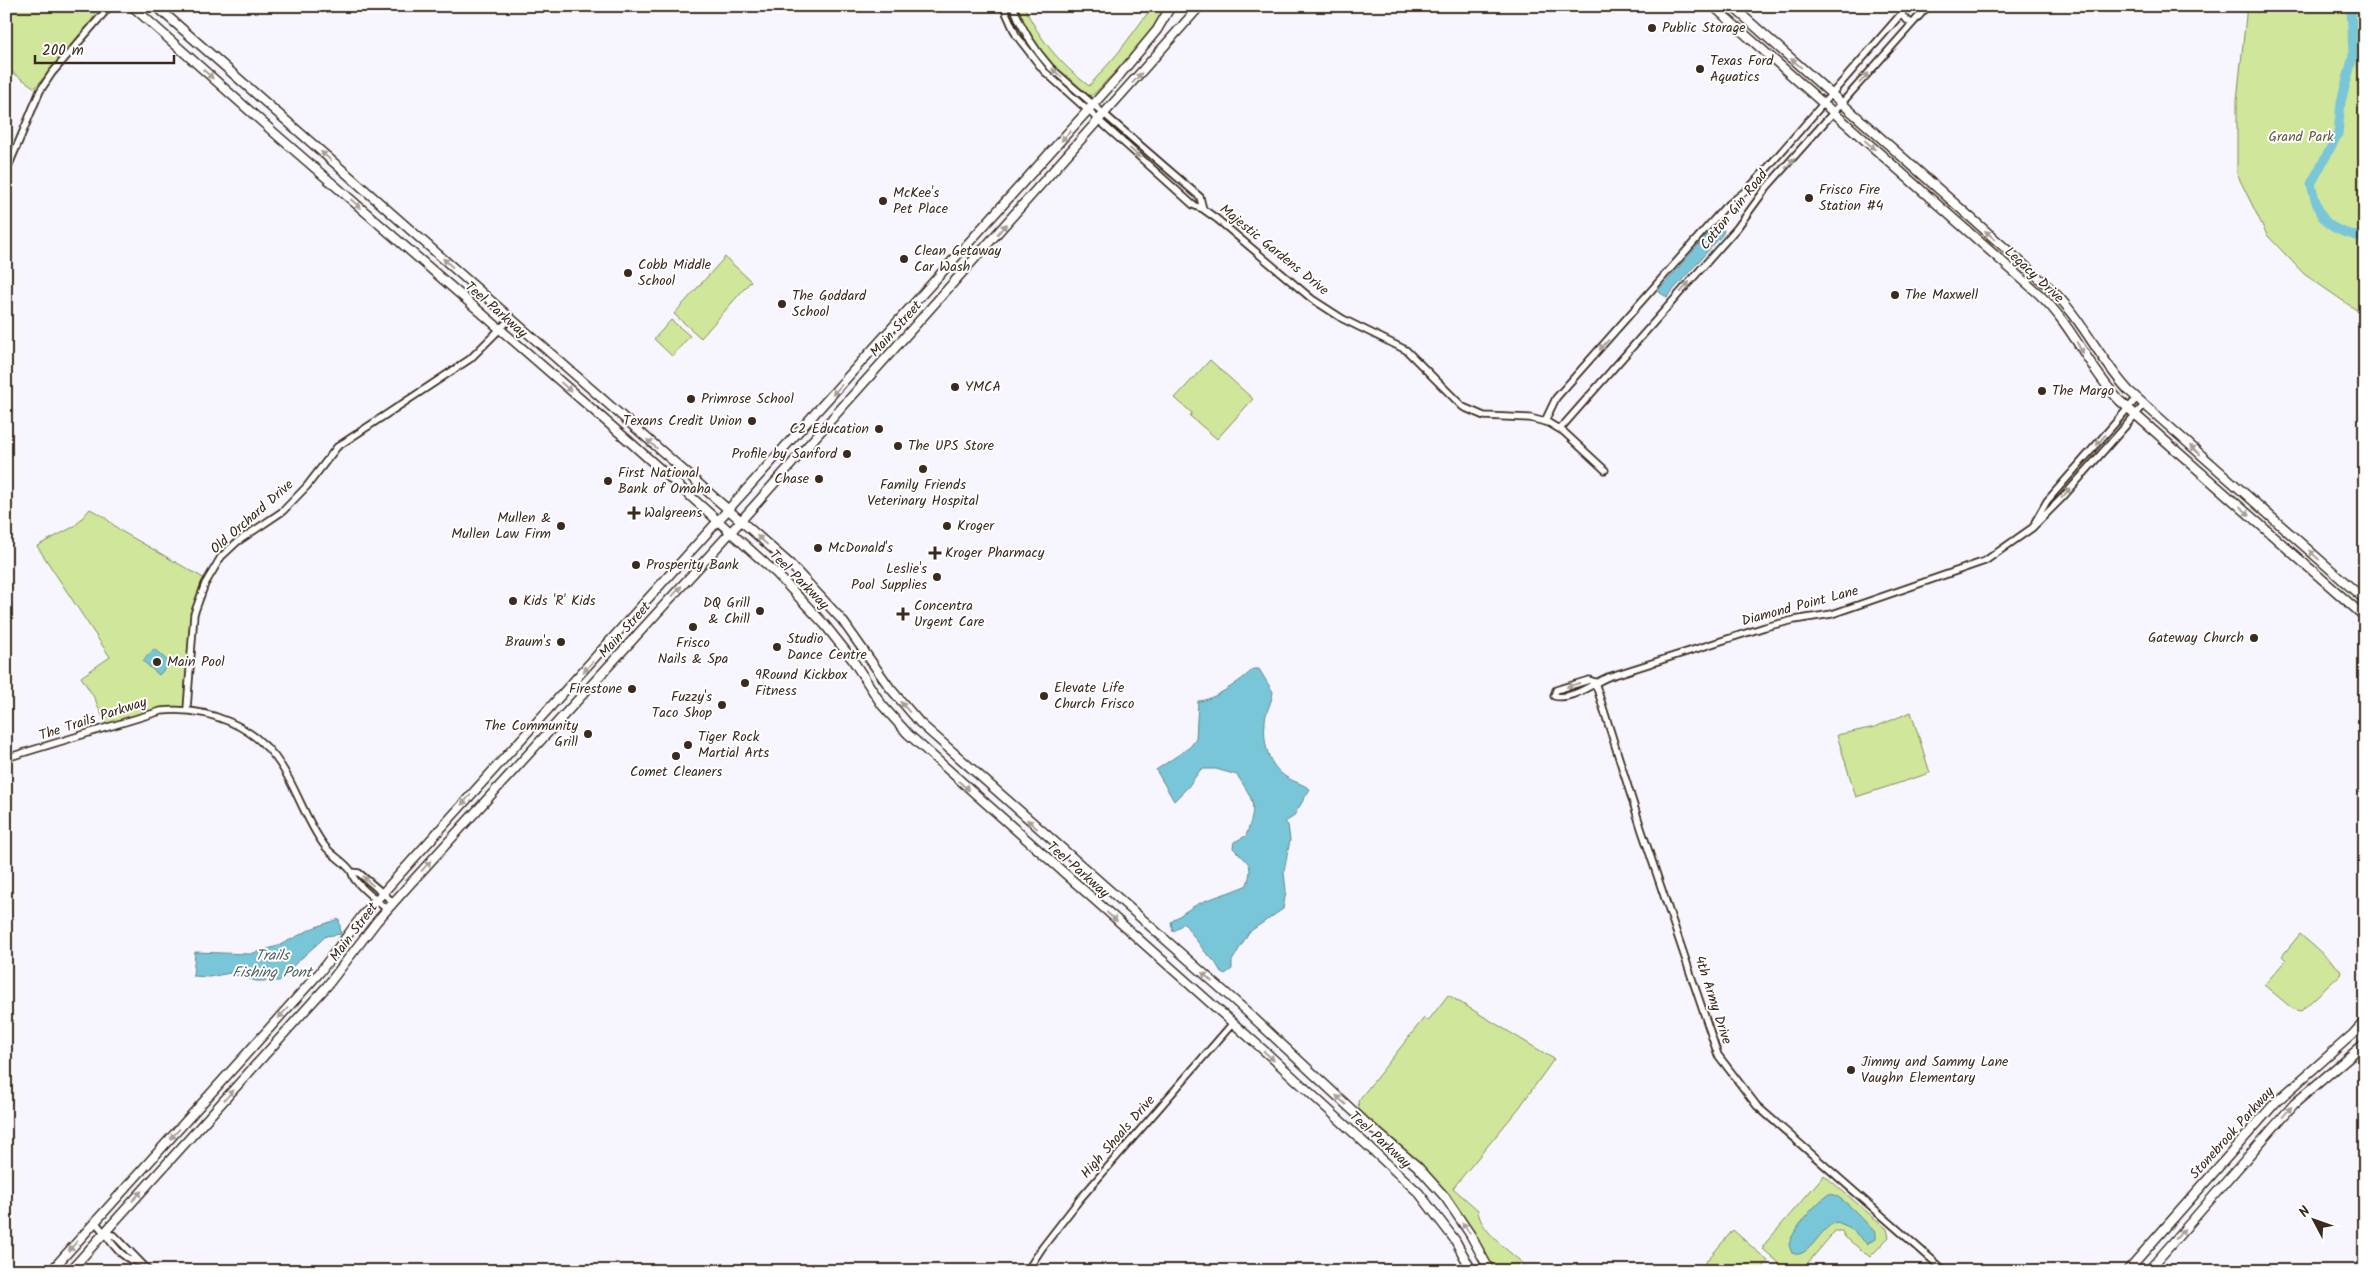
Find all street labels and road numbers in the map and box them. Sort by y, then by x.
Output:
street label: Cotton Gin Road [1695,164,1774,255]
street label: Majestic Gardens Drive [1214,199,1334,302]
street label: Legacy Drive [1999,241,2069,309]
street label: Teel Parkway [460,276,533,344]
street label: Main Street [865,295,928,362]
street label: Old Orchard Drive [205,474,299,560]
street label: Teel Parkway [764,545,834,615]
street label: Diamond Point Lane [1739,580,1862,632]
street label: Main Street [594,596,657,663]
street label: The Trails Parkway [36,691,150,747]
street label: Teel Parkway [1042,836,1115,904]
street label: Main Street [324,897,384,966]
street label: 4th Army Drive [1688,953,1738,1048]
street label: Stonebrook Parkway [2184,1082,2280,1184]
street label: High Shoals Drive [1075,1090,1161,1184]
street label: Teel Parkway [1344,1106,1416,1174]

